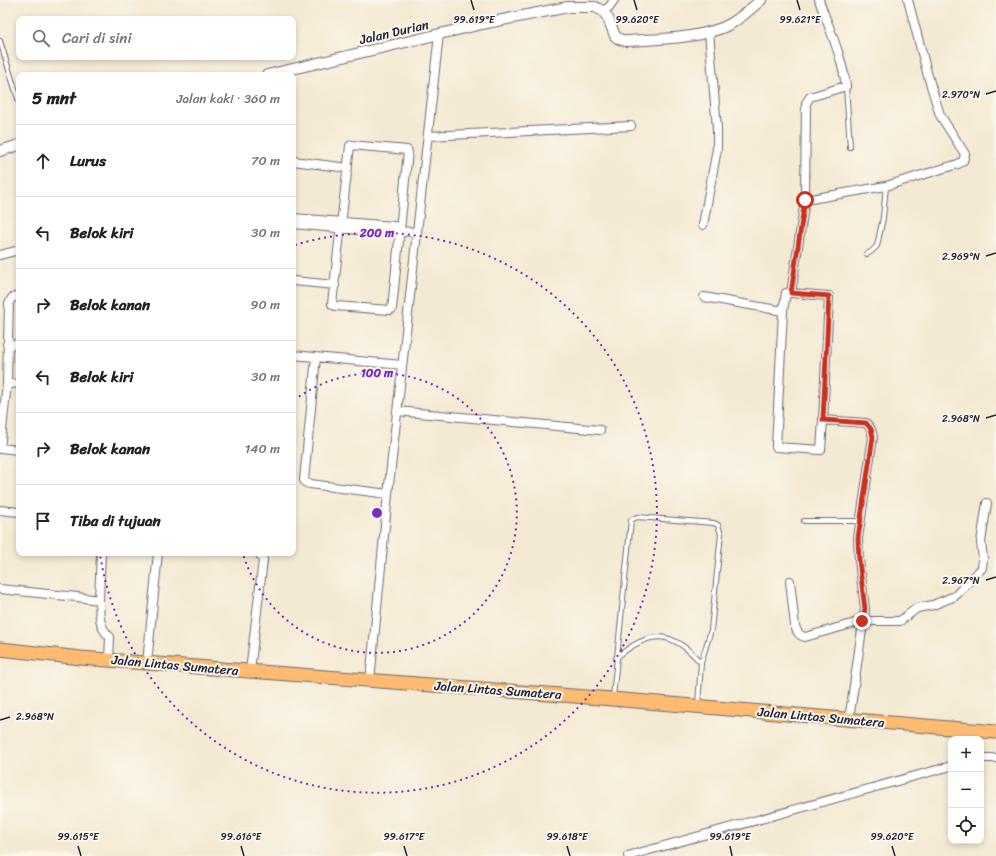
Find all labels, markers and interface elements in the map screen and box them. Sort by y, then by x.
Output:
text: 99.619°E [453,11,496,29]
text: 99.620°E [616,11,660,29]
text: 99.621°E [780,11,822,29]
street label: Jalan Durian [356,13,431,51]
search box [16,16,296,60]
text: Cari di sini [62,25,132,51]
icon: search [30,27,52,49]
text: 5 mnt [32,83,76,113]
text: 2.970°N [942,86,980,104]
text: Jalan kaki · 360 m [176,87,280,110]
text: Lurus [70,148,106,174]
text: 70 m [251,149,280,172]
icon: ahead [32,150,54,172]
route start [796,191,814,209]
text: Belok kiri [70,220,133,246]
text: 30 m [251,221,280,244]
icon: left [32,222,54,244]
text: 200 m [359,222,395,244]
text: 2.969°N [942,248,980,266]
text: Belok kanan [70,292,150,318]
text: 90 m [250,293,280,316]
icon: right [32,294,54,316]
text: 100 m [361,362,394,384]
text: Belok kiri [70,364,133,390]
text: 30 m [251,365,280,388]
icon: left [32,366,54,388]
text: 2.968°N [942,410,980,428]
text: Belok kanan [70,436,150,462]
text: 140 m [245,437,280,460]
icon: right [32,438,54,460]
centre of rings [370,506,384,520]
text: Tiba di tujuan [70,508,161,534]
icon: arrive [32,510,54,532]
text: 2.967°N [942,572,980,590]
route end [853,612,871,630]
street label: Jalan Lintas Sumatera [110,648,240,682]
street label: Jalan Lintas Sumatera [433,674,563,706]
street label: Jalan Lintas Sumatera [756,700,886,734]
text: 2.968°N [16,708,54,726]
map controls [948,736,984,844]
button: + [948,736,984,772]
button: − [948,772,984,808]
button: locate [948,808,984,844]
text: 99.615°E [57,828,100,846]
text: 99.616°E [221,828,263,846]
text: 99.617°E [384,828,426,846]
text: 99.618°E [546,828,589,846]
text: 99.619°E [709,828,752,846]
text: 99.620°E [871,828,915,846]

